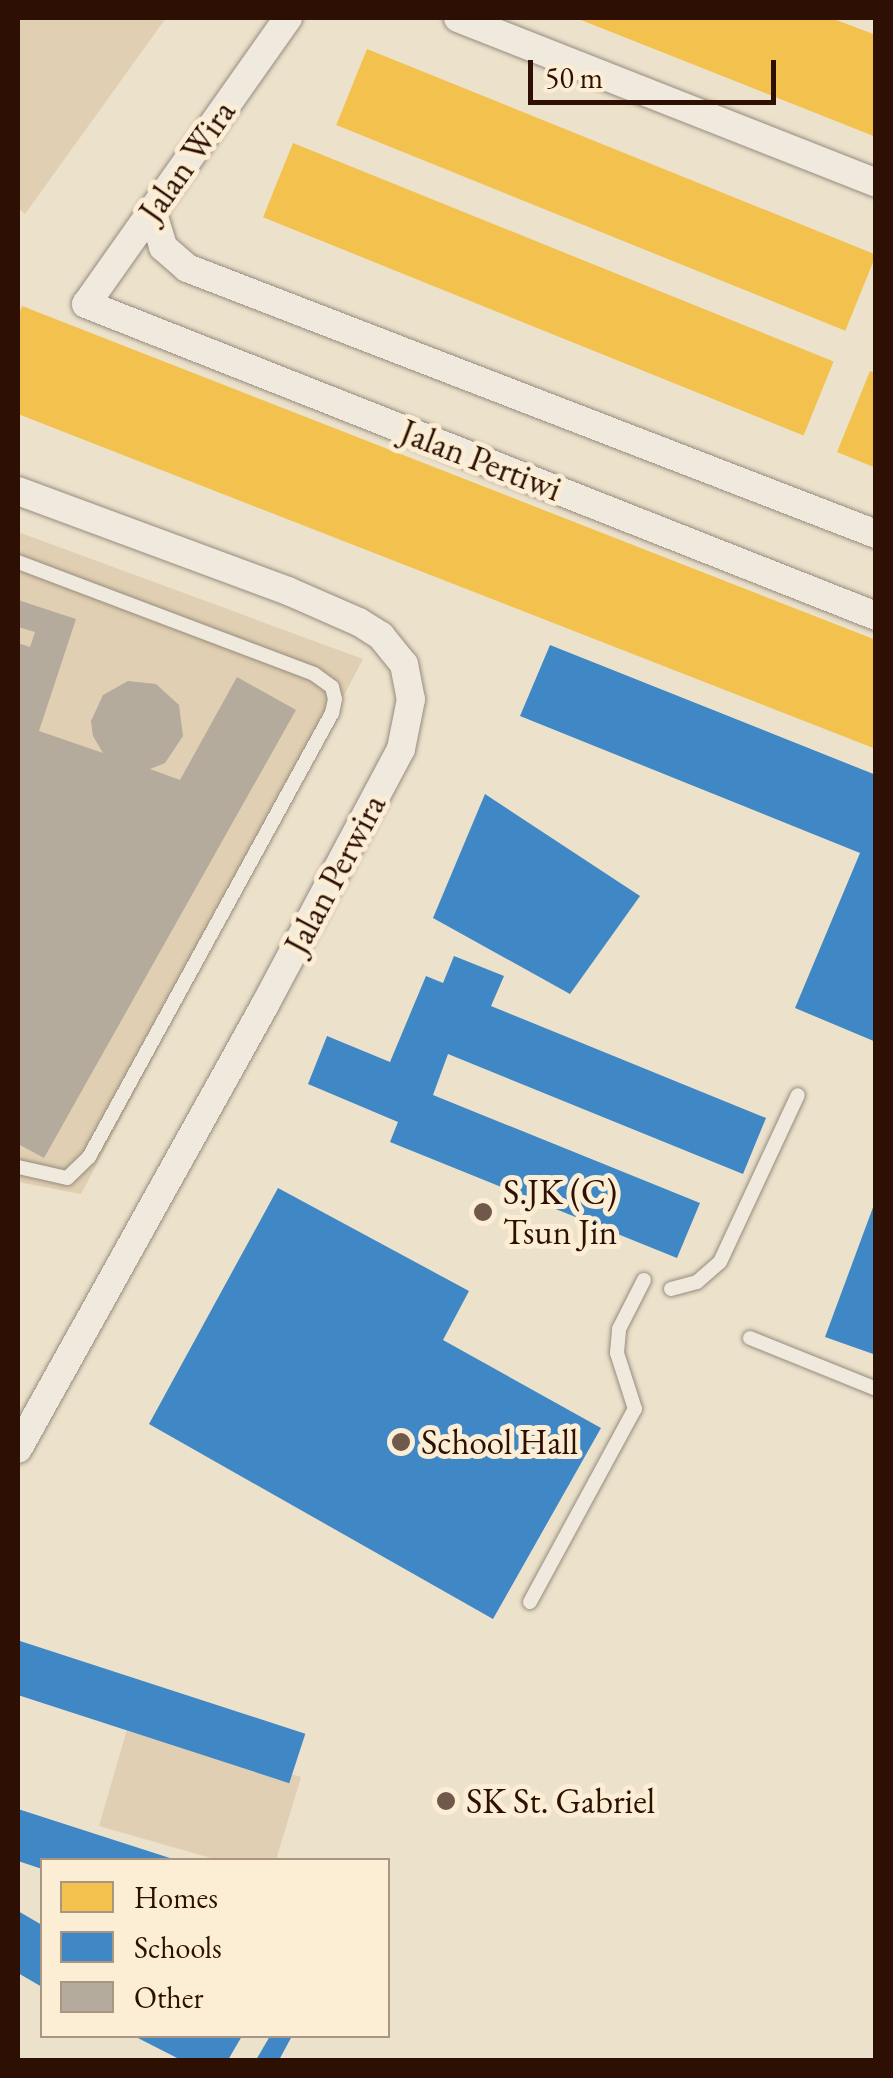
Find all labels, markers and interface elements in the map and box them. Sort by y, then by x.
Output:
scale bar [533,40,780,102]
text: 50 m [545,58,603,97]
street label: Jalan Wira [130,92,244,230]
street label: Jalan Pertiwi [395,410,567,510]
street label: Jalan Perwira [275,787,395,961]
place label: S.JK (C) Tsun Jin [503,1171,617,1253]
marker: S.JK (C) Tsun Jin [472,1201,494,1223]
place label: School Hall [421,1421,578,1463]
marker: School Hall [390,1431,412,1453]
place label: SK St. Gabriel [466,1780,655,1822]
marker: SK St. Gabriel [435,1790,457,1812]
legend [40,1858,390,2038]
text: Homes [134,1878,218,1917]
text: Schools [134,1928,222,1967]
text: Other [134,1978,203,2017]

